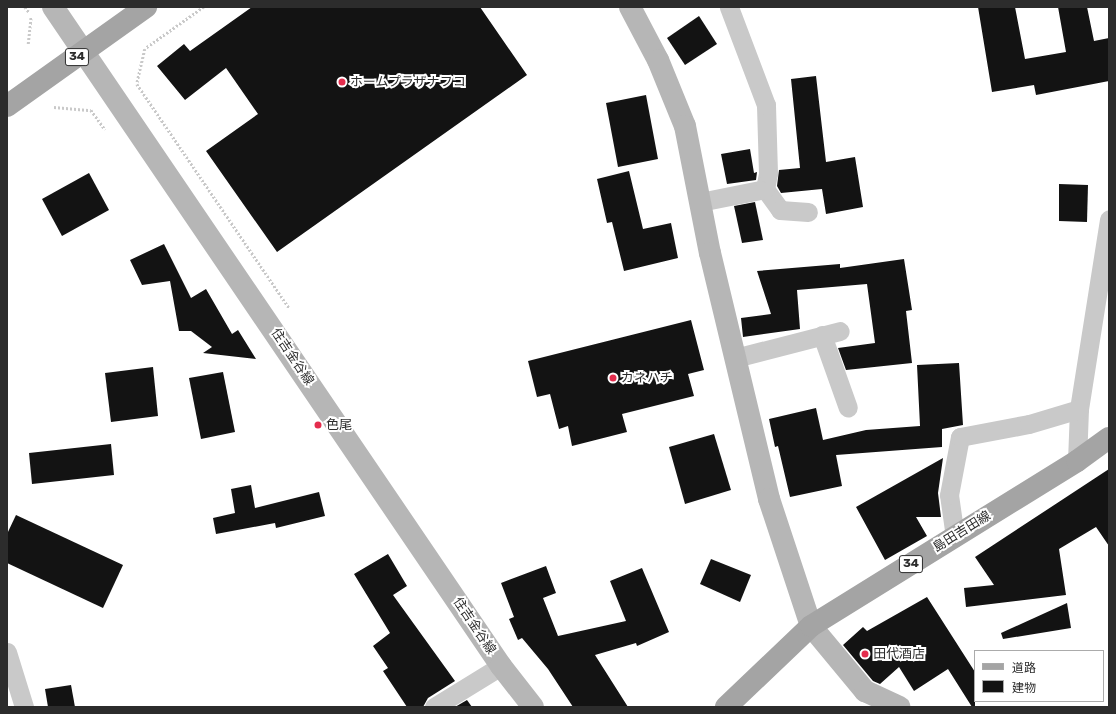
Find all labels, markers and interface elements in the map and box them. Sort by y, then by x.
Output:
road number: 34 [64,47,90,67]
place label: ホームプラザナフコ [350,74,467,90]
marker: ホームプラザナフコ [337,77,347,87]
street label: 住吉金谷線 [267,326,317,388]
place label: カネハチ [621,370,673,386]
marker: カネハチ [608,373,618,383]
place label: 色尾 [326,417,352,433]
marker: 色尾 [313,420,323,430]
street label: 島田吉田線 [930,508,994,556]
road number: 34 [898,554,924,574]
street label: 住吉金谷線 [449,595,499,657]
place label: 田代酒店 [873,646,925,662]
marker: 田代酒店 [860,649,870,659]
legend [974,650,1104,702]
text: 道路 [1012,661,1036,675]
text: 建物 [1012,681,1036,695]

